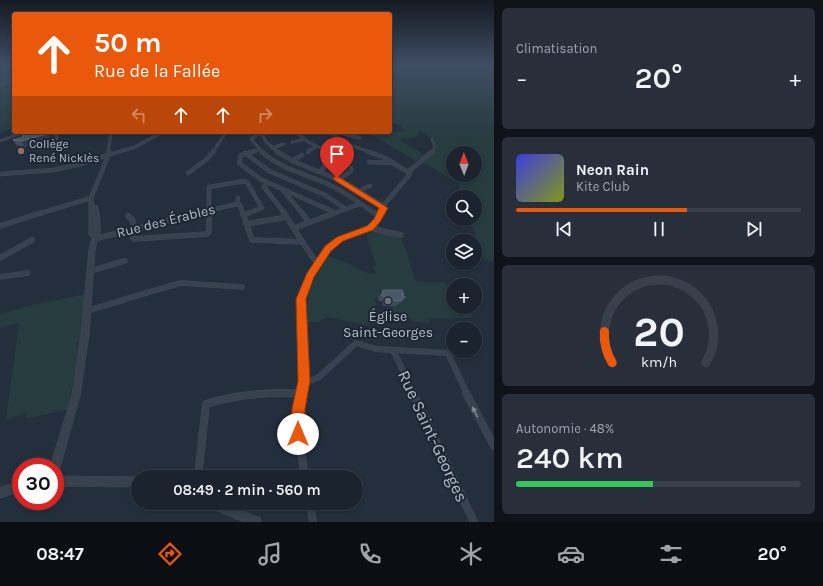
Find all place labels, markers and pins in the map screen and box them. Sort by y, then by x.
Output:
place label: Collège René Nicklès [29,137,99,165]
pin [320,137,354,178]
marker: Collège René Nicklès [16,146,26,156]
marker: Église Saint-Georges [383,296,393,306]
place label: Église Saint-Georges [343,307,433,341]

